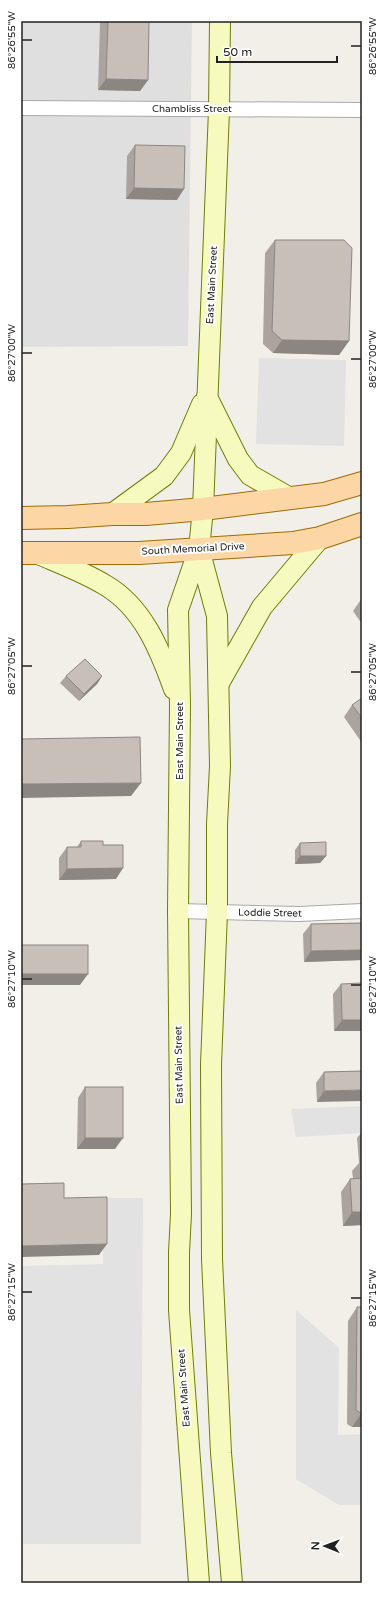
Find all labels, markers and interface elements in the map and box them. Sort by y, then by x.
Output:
text: 86°26'55"W [6,11,18,69]
text: 86°26'55"W [367,17,379,75]
scale bar [217,38,337,64]
text: 50 m [223,45,252,59]
street label: Chambliss Street [152,103,232,115]
street label: East Main Street [204,245,220,324]
text: 86°27'00"W [6,324,18,382]
text: 86°27'00"W [367,330,379,388]
street label: South Memorial Drive [141,540,245,558]
text: 86°27'05"W [6,637,18,695]
text: 86°27'05"W [367,643,379,701]
street label: East Main Street [174,702,186,780]
street label: Loddie Street [238,906,302,920]
text: 86°27'10"W [6,950,18,1008]
text: 86°27'10"W [367,956,379,1014]
street label: East Main Street [172,1026,186,1104]
text: 86°27'15"W [6,1263,18,1321]
text: 86°27'15"W [367,1269,379,1327]
street label: East Main Street [175,1348,193,1427]
north arrow [305,1526,345,1566]
text: N [309,1541,322,1550]

